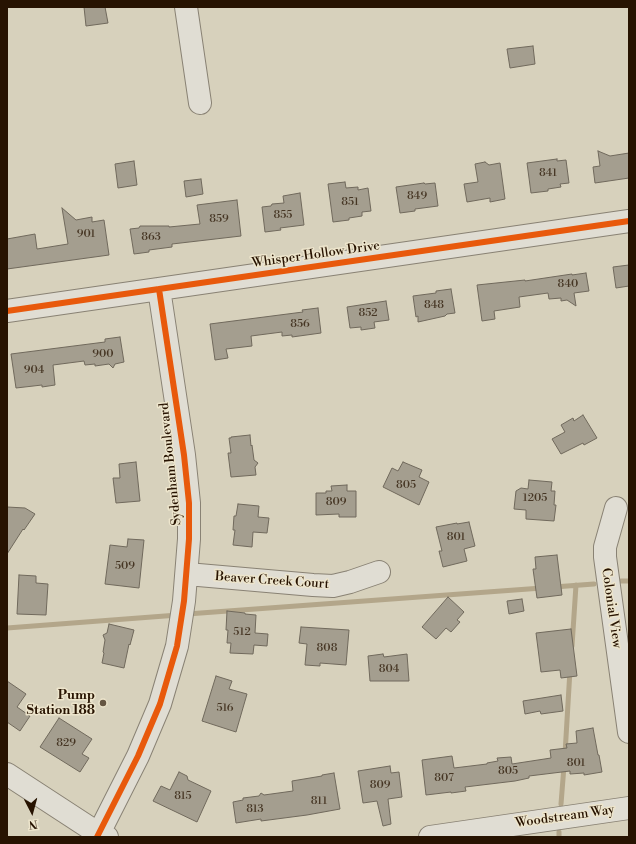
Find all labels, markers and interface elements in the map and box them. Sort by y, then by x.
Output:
house number: 841 [539,166,557,180]
house number: 849 [407,189,427,203]
house number: 851 [341,195,359,209]
house number: 855 [274,208,292,222]
house number: 859 [209,212,229,226]
house number: 901 [77,227,95,241]
house number: 863 [141,230,161,244]
street label: Whisper Hollow Drive [251,238,381,272]
house number: 840 [558,277,578,291]
house number: 848 [424,298,444,312]
house number: 852 [358,306,378,320]
house number: 856 [290,317,310,331]
house number: 900 [92,347,114,361]
house number: 904 [24,363,44,377]
street label: Sydenham Boulevard [157,402,185,526]
house number: 805 [396,478,416,492]
house number: 1205 [523,491,547,505]
house number: 809 [326,495,346,509]
house number: 801 [447,530,465,544]
house number: 509 [115,559,135,573]
street label: Colonial View [598,567,624,649]
street label: Beaver Creek Court [214,569,330,593]
house number: 512 [233,625,251,639]
house number: 808 [317,641,337,655]
house number: 804 [379,662,399,676]
place label: Pump Station 188 [26,688,95,719]
marker: Pump Station 188 [98,698,108,708]
house number: 516 [216,701,234,715]
house number: 829 [56,736,76,750]
house number: 801 [567,756,585,770]
house number: 805 [498,764,518,778]
house number: 807 [434,771,454,785]
house number: 809 [370,778,390,792]
house number: 815 [174,789,192,803]
north arrow [12,792,52,832]
house number: 811 [311,794,327,808]
house number: 813 [246,802,264,816]
street label: Woodstream Way [515,802,615,832]
text: N [28,817,38,831]

